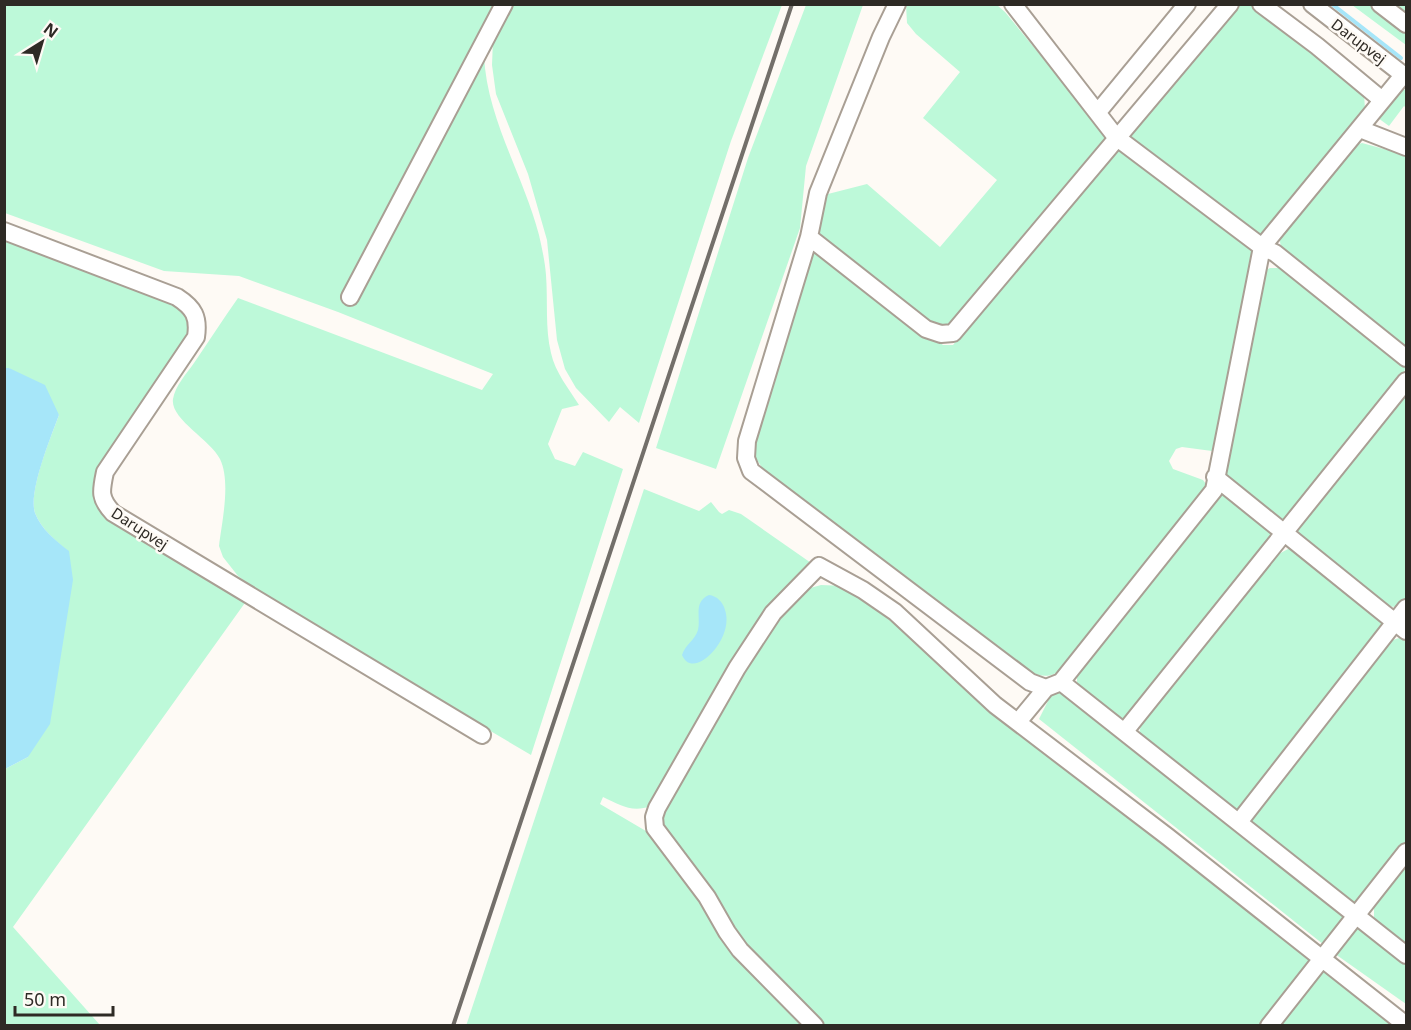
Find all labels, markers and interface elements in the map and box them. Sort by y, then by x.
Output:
north arrow [12,12,72,72]
street label: Darupvej [1328,14,1390,68]
text: N [39,17,63,43]
street label: Darupvej [108,502,172,554]
scale bar [15,979,112,1017]
text: 50 m [24,987,66,1011]

